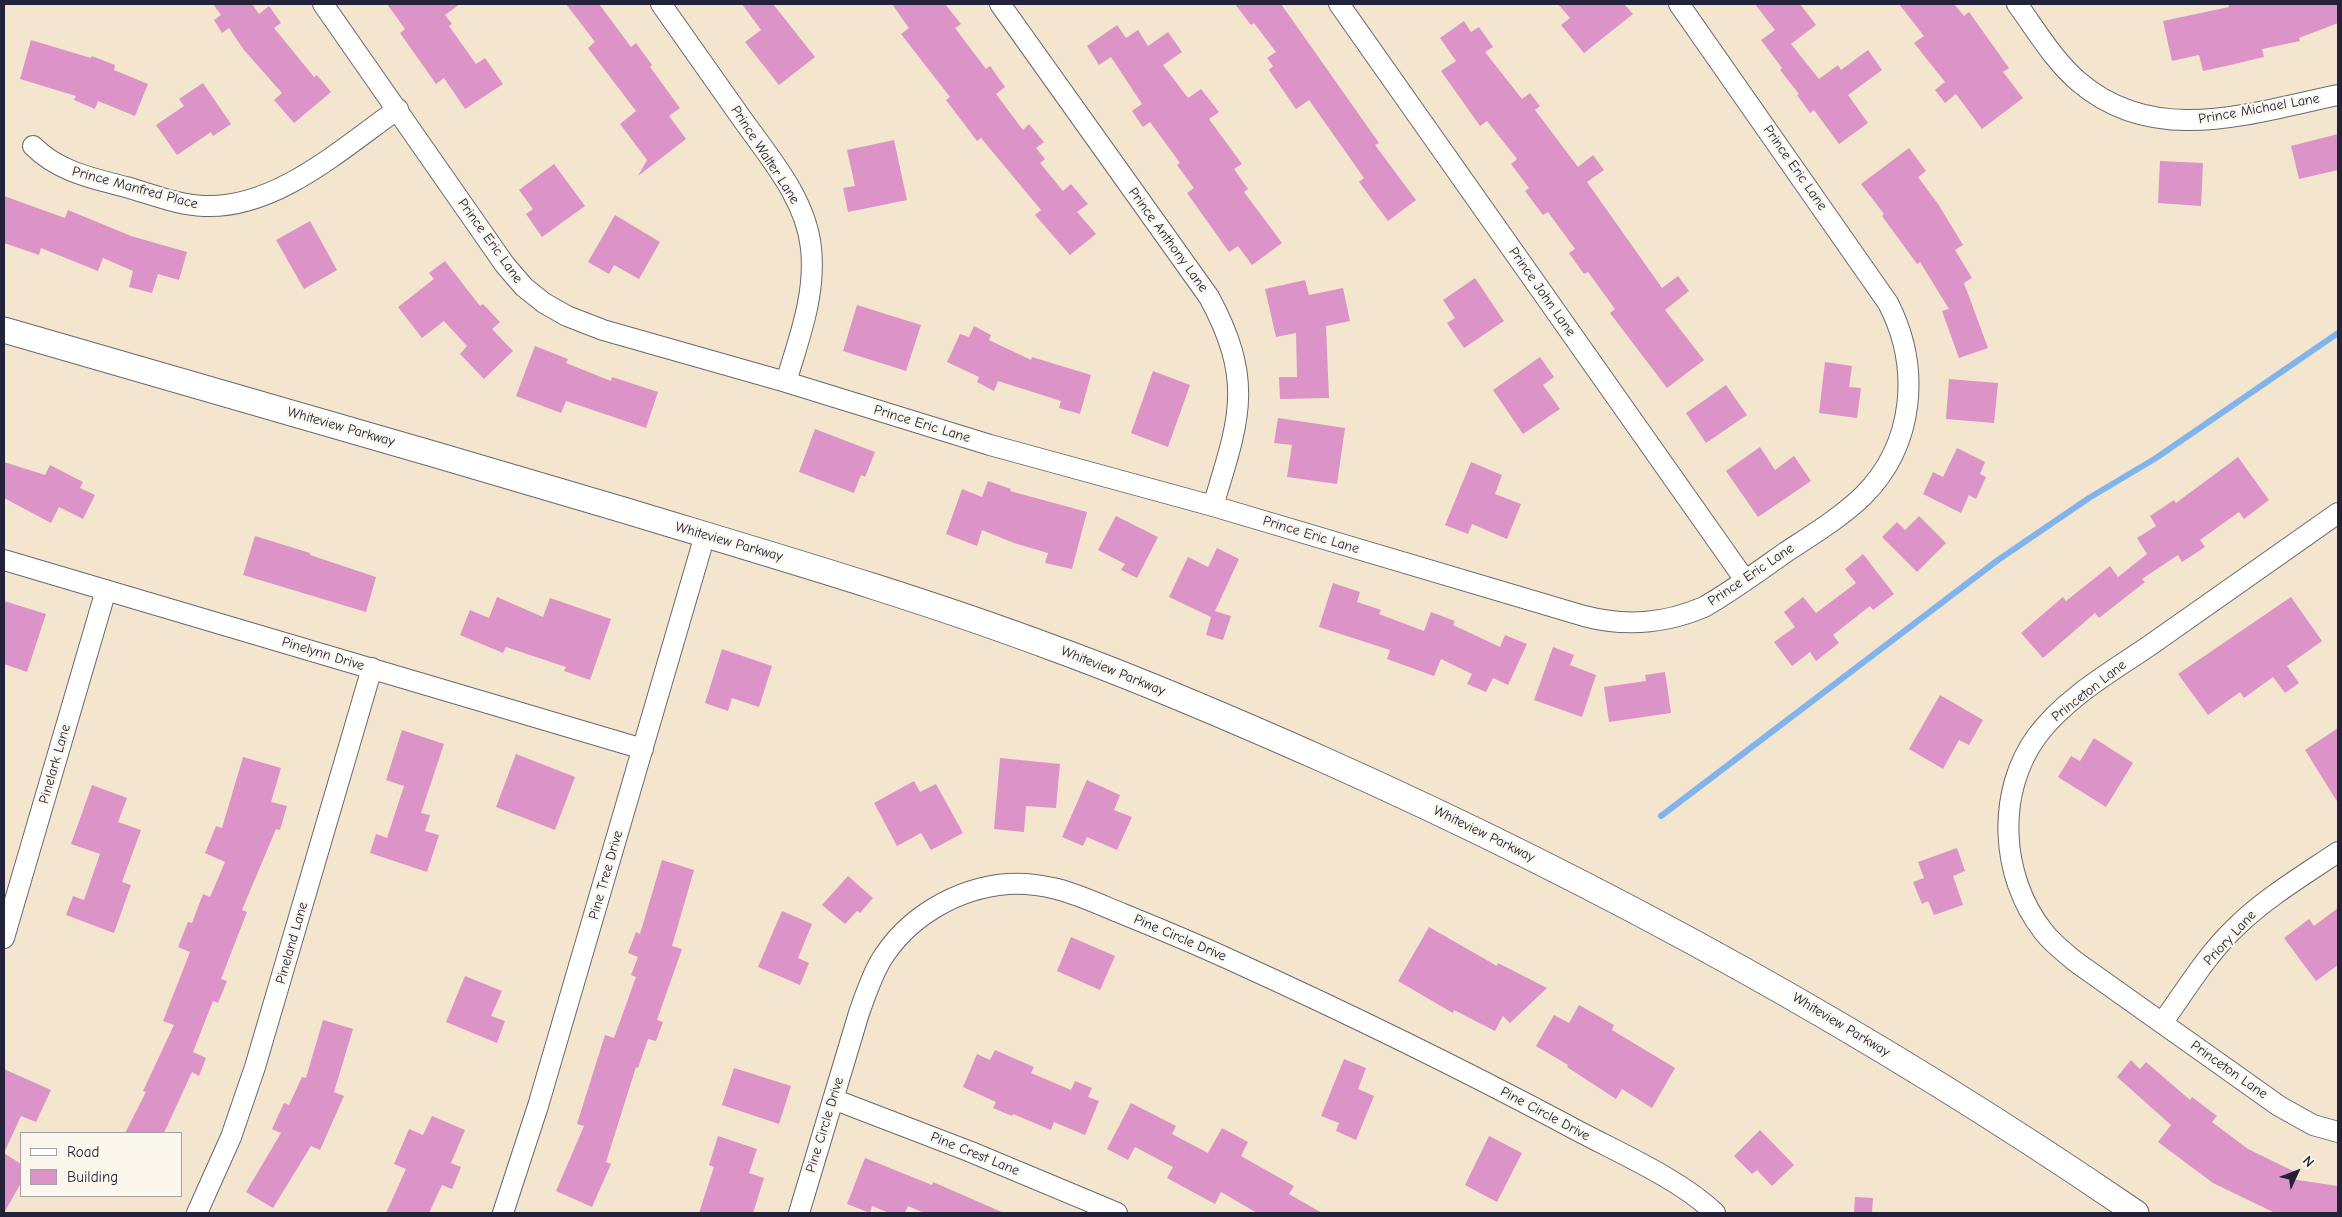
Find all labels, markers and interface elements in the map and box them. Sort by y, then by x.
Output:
street label: Prince Michael Lane [2197,90,2321,128]
street label: Prince Walter Lane [727,103,803,207]
street label: Prince Eric Lane [1759,122,1831,214]
street label: Prince Manfred Place [70,163,200,213]
street label: Prince Anthony Lane [1124,185,1212,295]
street label: Prince Eric Lane [454,196,526,286]
street label: Prince John Lane [1505,244,1579,340]
street label: Prince Eric Lane [872,401,972,447]
street label: Whiteview Parkway [285,404,397,450]
street label: Prince Eric Lane [1261,512,1361,558]
street label: Whiteview Parkway [673,519,785,565]
street label: Prince Eric Lane [1705,540,1797,610]
street label: Pinelynn Drive [280,633,366,675]
street label: Whiteview Parkway [1058,642,1168,700]
street label: Princeton Lane [2048,657,2130,725]
street label: Pinelark Lane [36,722,74,806]
street label: Whiteview Parkway [1430,802,1538,866]
street label: Pine Tree Drive [585,829,627,921]
street label: Pineland Lane [272,900,312,986]
street label: Priory Lane [2200,907,2260,969]
street label: Pine Circle Drive [1131,911,1229,965]
street label: Whiteview Parkway [1789,989,1893,1061]
street label: Princeton Lane [2187,1037,2271,1103]
street label: Pine Circle Drive [802,1075,848,1175]
street label: Pine Circle Drive [1497,1083,1593,1145]
street label: Pine Crest Lane [928,1128,1022,1180]
legend [20,1132,182,1197]
text: Road [67,1143,99,1161]
north arrow [2272,1147,2322,1197]
text: N [2299,1152,2318,1171]
text: Building [67,1168,118,1186]

